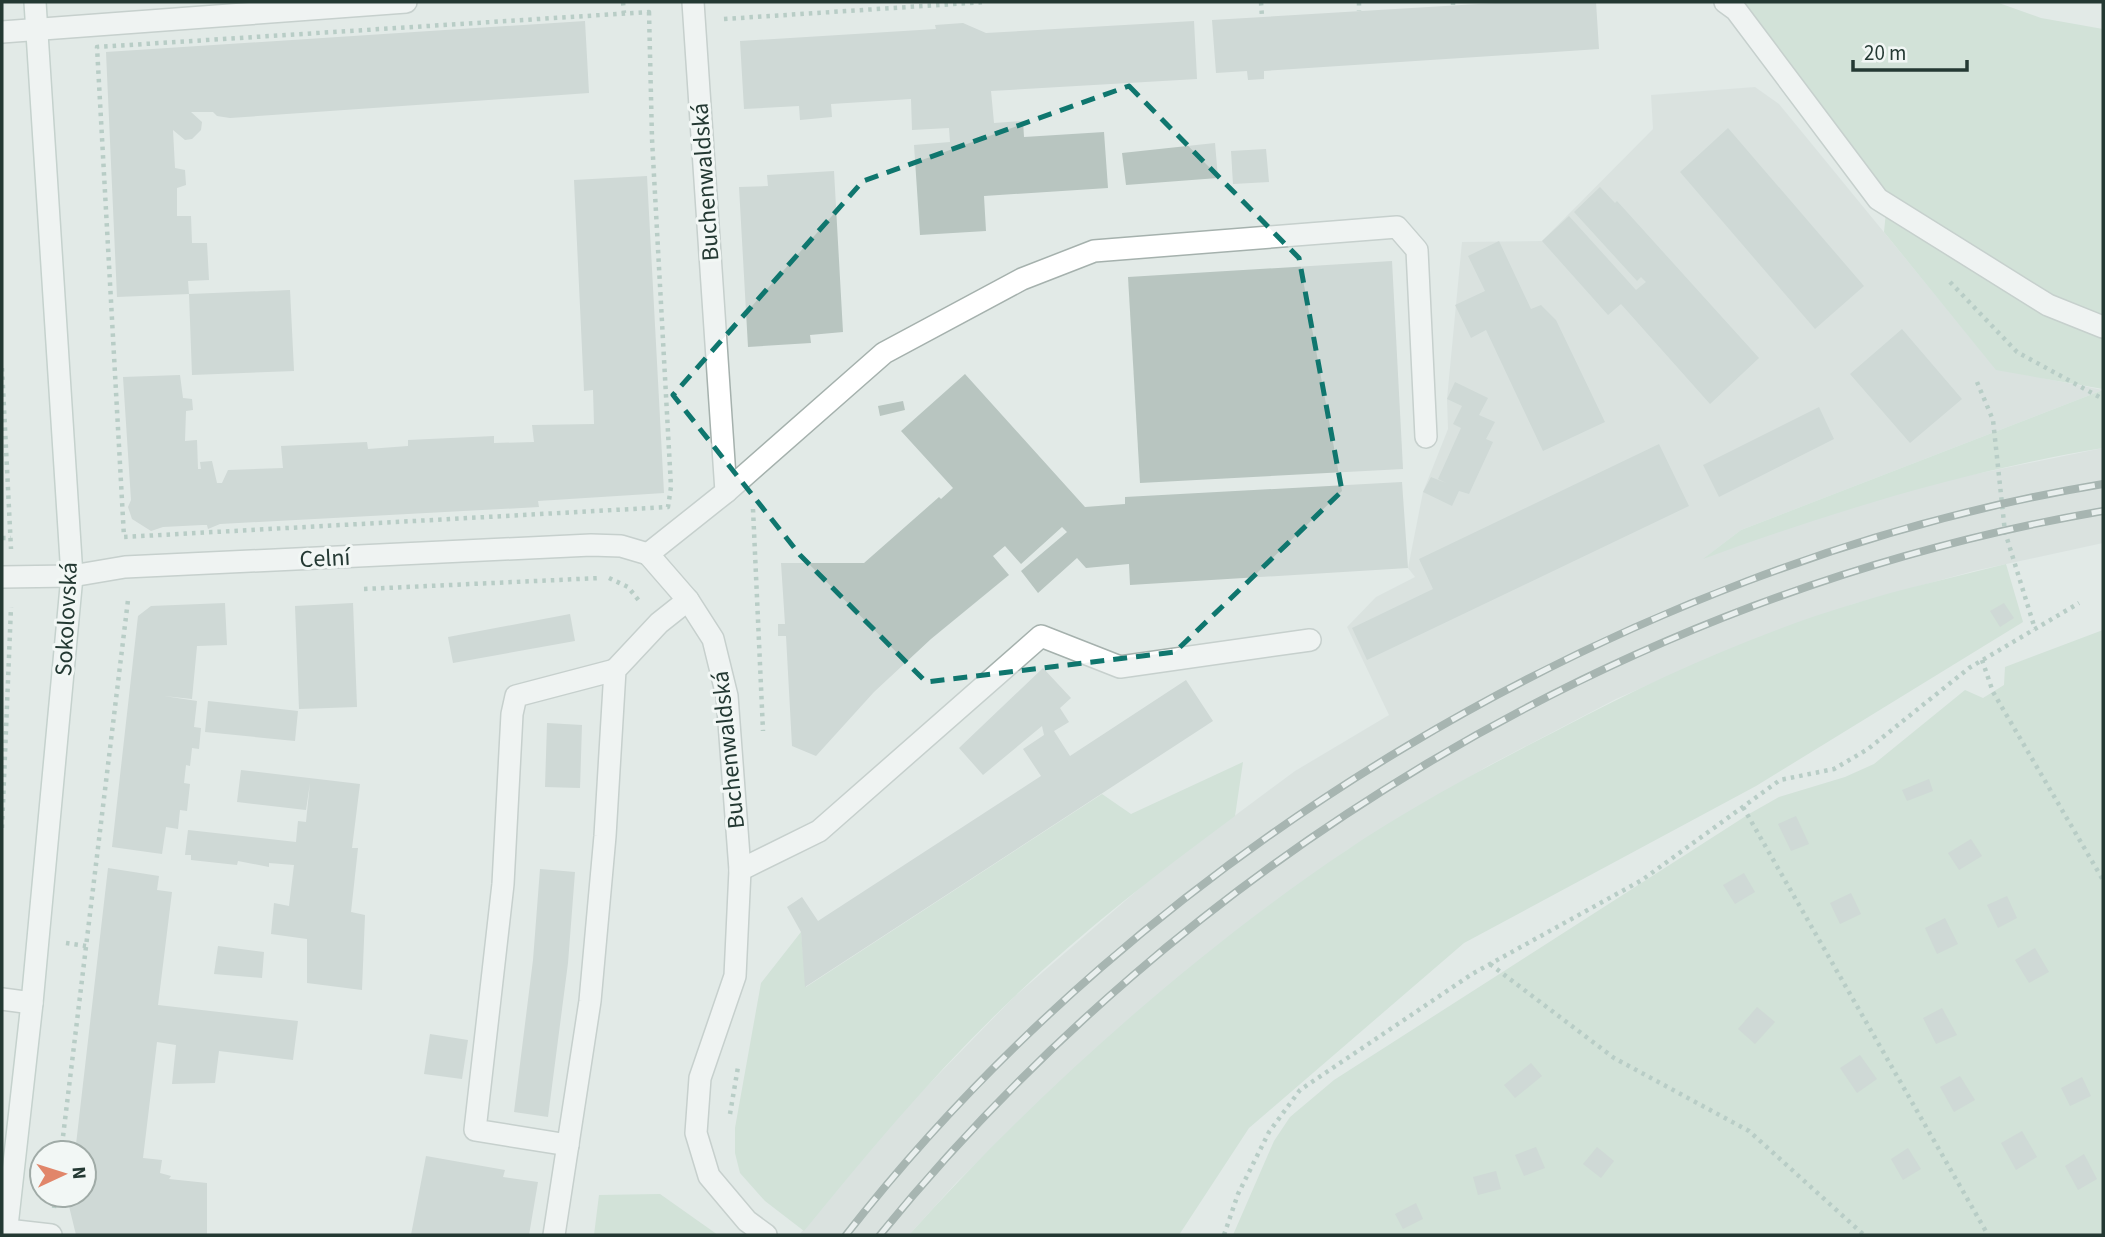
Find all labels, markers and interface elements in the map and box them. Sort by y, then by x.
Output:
scale bar [1853,28,1967,72]
text: 20 m [1864,38,1906,68]
street label: Buchenwaldská [683,102,728,262]
street label: Celní [299,540,352,577]
street label: Sokolovská [46,561,87,677]
street label: Buchenwaldská [703,669,754,831]
north arrow [28,1139,98,1209]
text: N [65,1166,92,1180]

